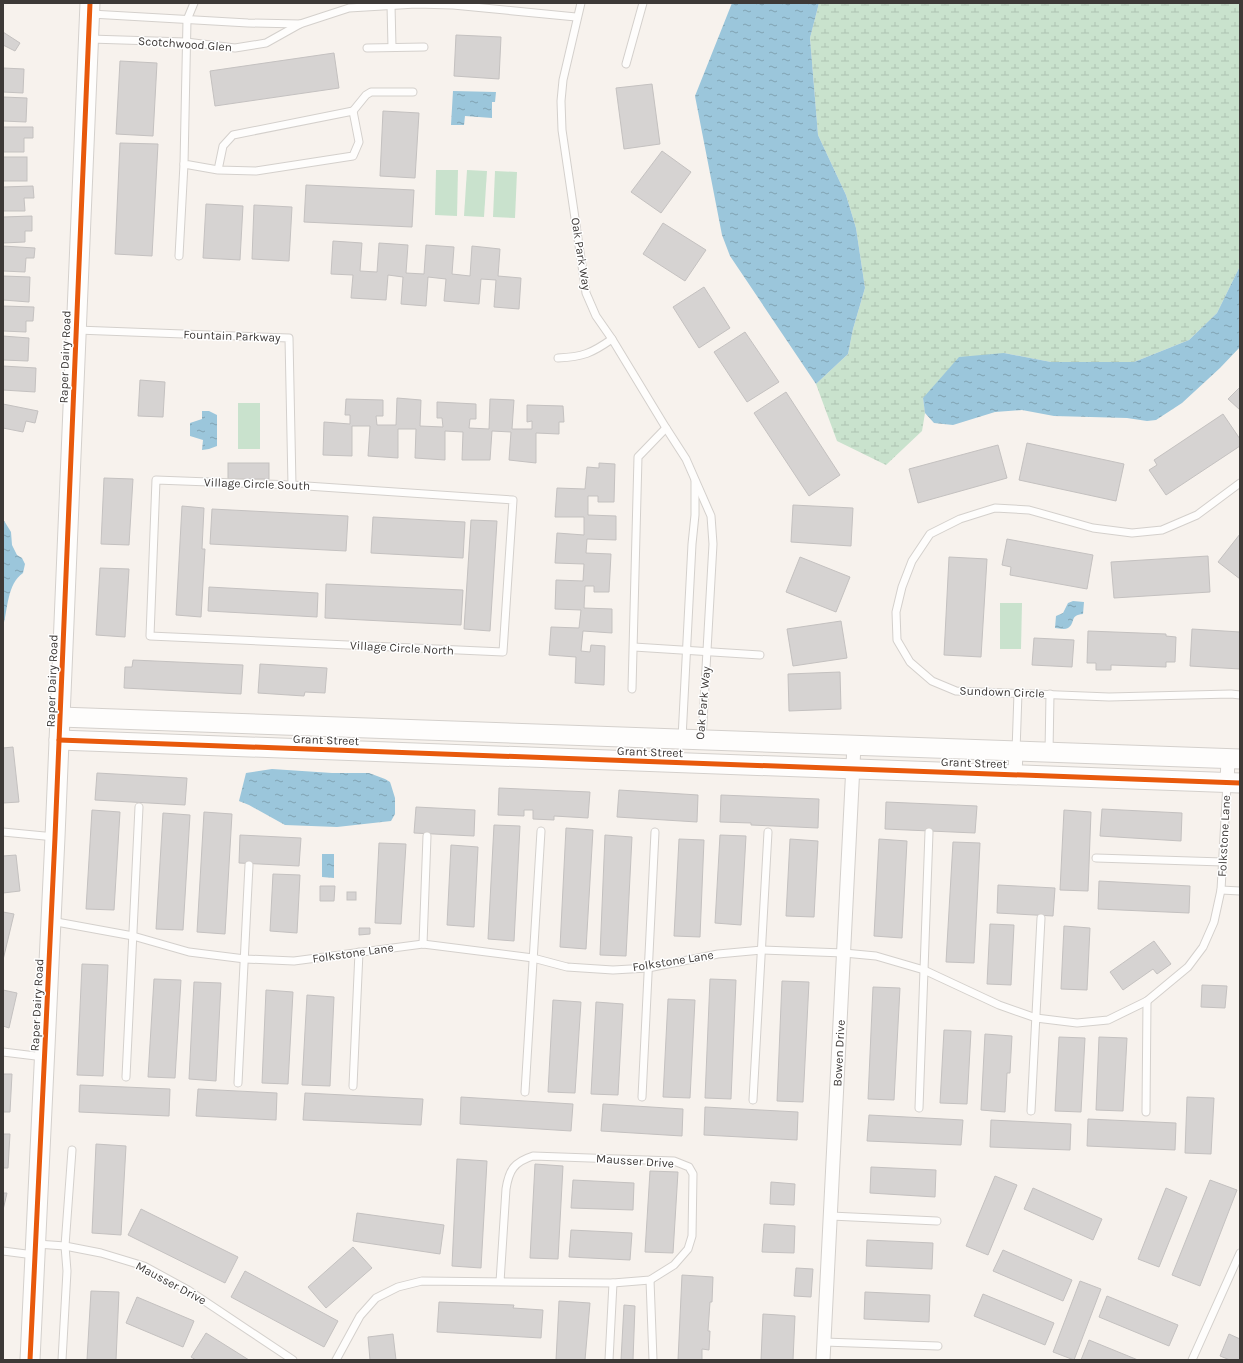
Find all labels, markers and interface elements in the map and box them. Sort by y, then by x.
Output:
street label: Scotchwood Glen [138,34,232,54]
street label: Oak Park Way [568,217,594,292]
street label: Raper Dairy Road [56,310,74,404]
street label: Fountain Parkway [183,327,281,345]
street label: Village Circle South [204,475,310,493]
street label: Raper Dairy Road [43,634,61,728]
street label: Village Circle North [350,638,454,658]
street label: Oak Park Way [693,665,713,740]
street label: Sundown Circle [959,684,1045,700]
street label: Grant Street [293,732,360,748]
street label: Grant Street [617,744,684,760]
street label: Grant Street [941,755,1008,771]
street label: Folkstone Lane [1215,795,1233,877]
street label: Folkstone Lane [311,940,395,966]
street label: Folkstone Lane [631,948,715,974]
street label: Raper Dairy Road [28,958,46,1052]
street label: Bowen Drive [830,1019,848,1087]
street label: Mausser Drive [596,1151,674,1171]
street label: Mausser Drive [133,1259,209,1307]

